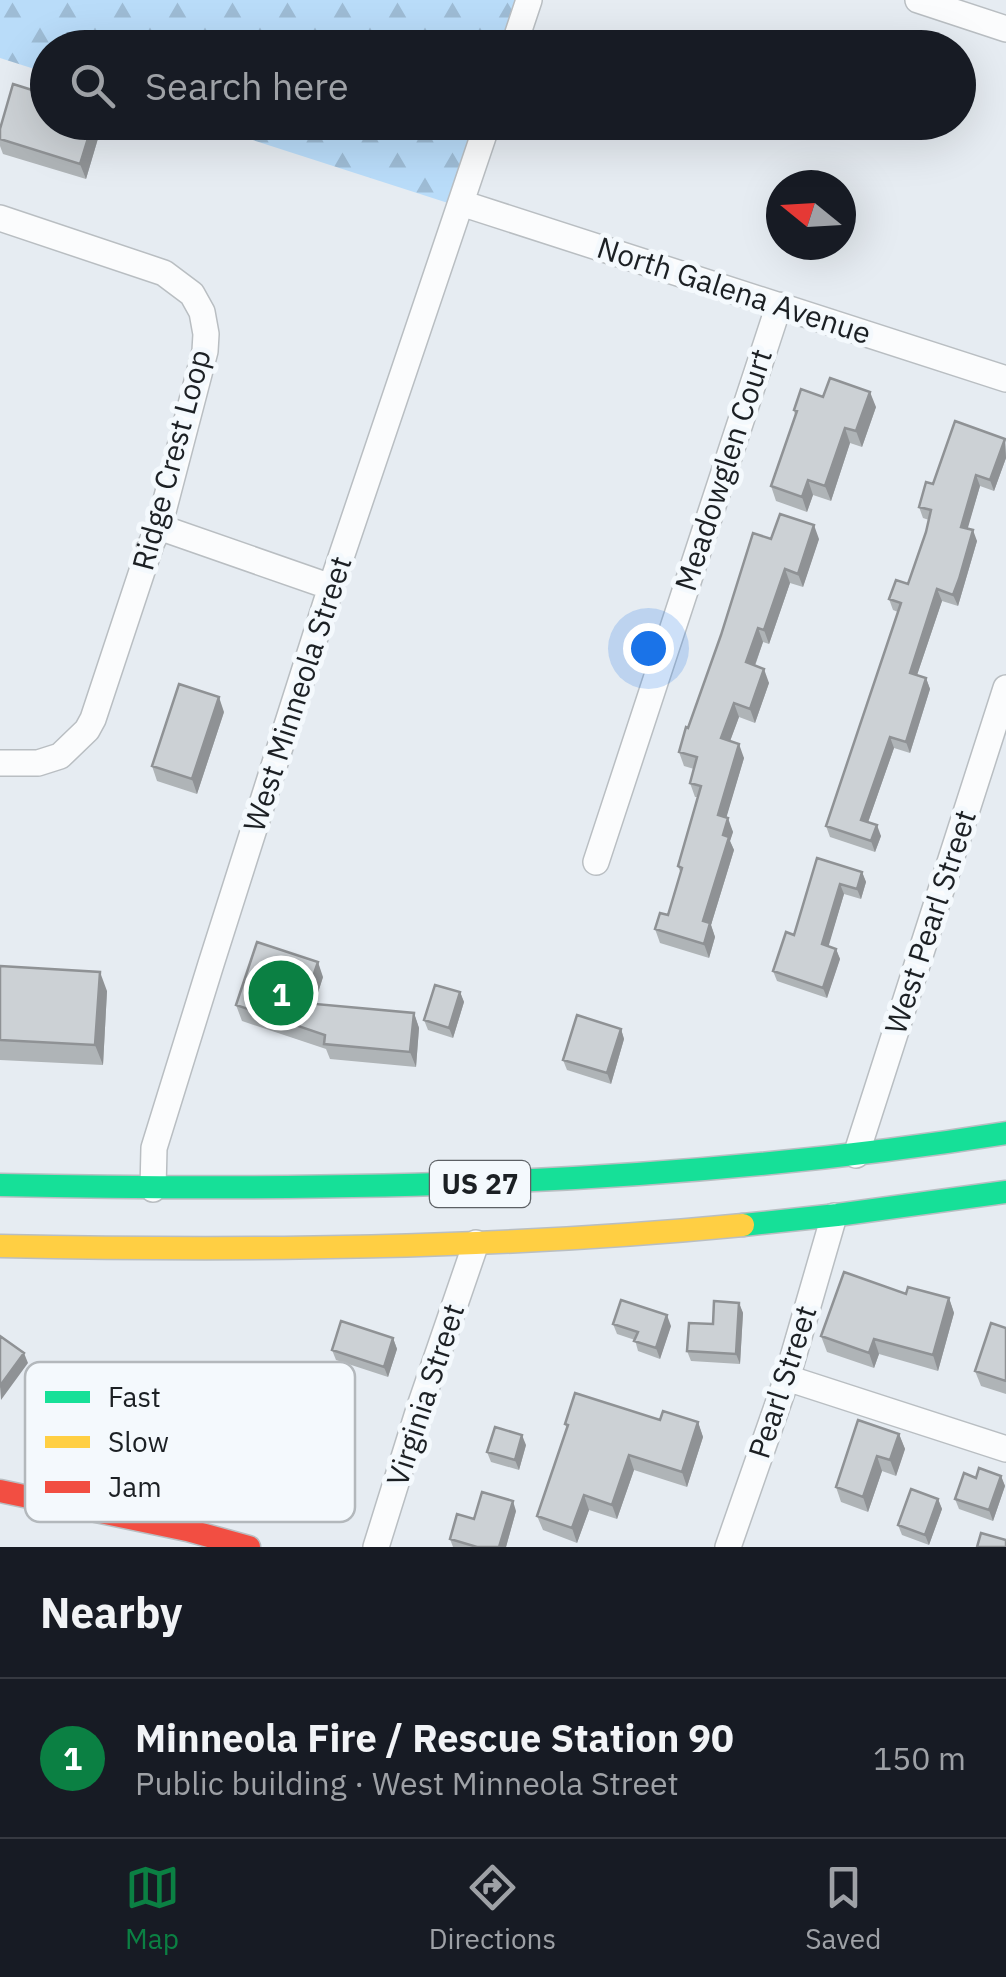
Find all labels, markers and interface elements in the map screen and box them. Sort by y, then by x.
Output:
search box [30,30,976,140]
icon: search [65,58,120,113]
text: Search here [145,61,349,110]
north arrow [766,170,856,260]
street label: North Galena Avenue [593,227,876,352]
street label: Meadowglen Court [665,344,780,595]
street label: Ridge Crest Loop [122,345,219,574]
street label: West Minneola Street [234,551,360,836]
your location [623,623,674,674]
street label: West Pearl Street [875,805,984,1039]
pin: 1 [248,956,314,1030]
road number: US 27 [430,1161,530,1207]
street label: Virginia Street [377,1298,472,1491]
street label: Pearl Street [739,1300,825,1463]
legend [25,1362,355,1522]
text: Fast [108,1378,161,1415]
text: Slow [108,1423,169,1460]
text: Jam [108,1468,162,1505]
text: Nearby [40,1585,182,1640]
text: Minneola Fire / Rescue Station 90 [135,1713,734,1762]
text: 1 [63,1737,82,1779]
text: 150 m [873,1737,966,1779]
text: Public building · West Minneola Street [135,1762,679,1804]
tab: Map [125,1860,180,1957]
tab: Directions [429,1860,556,1957]
tab: Saved [805,1860,881,1957]

